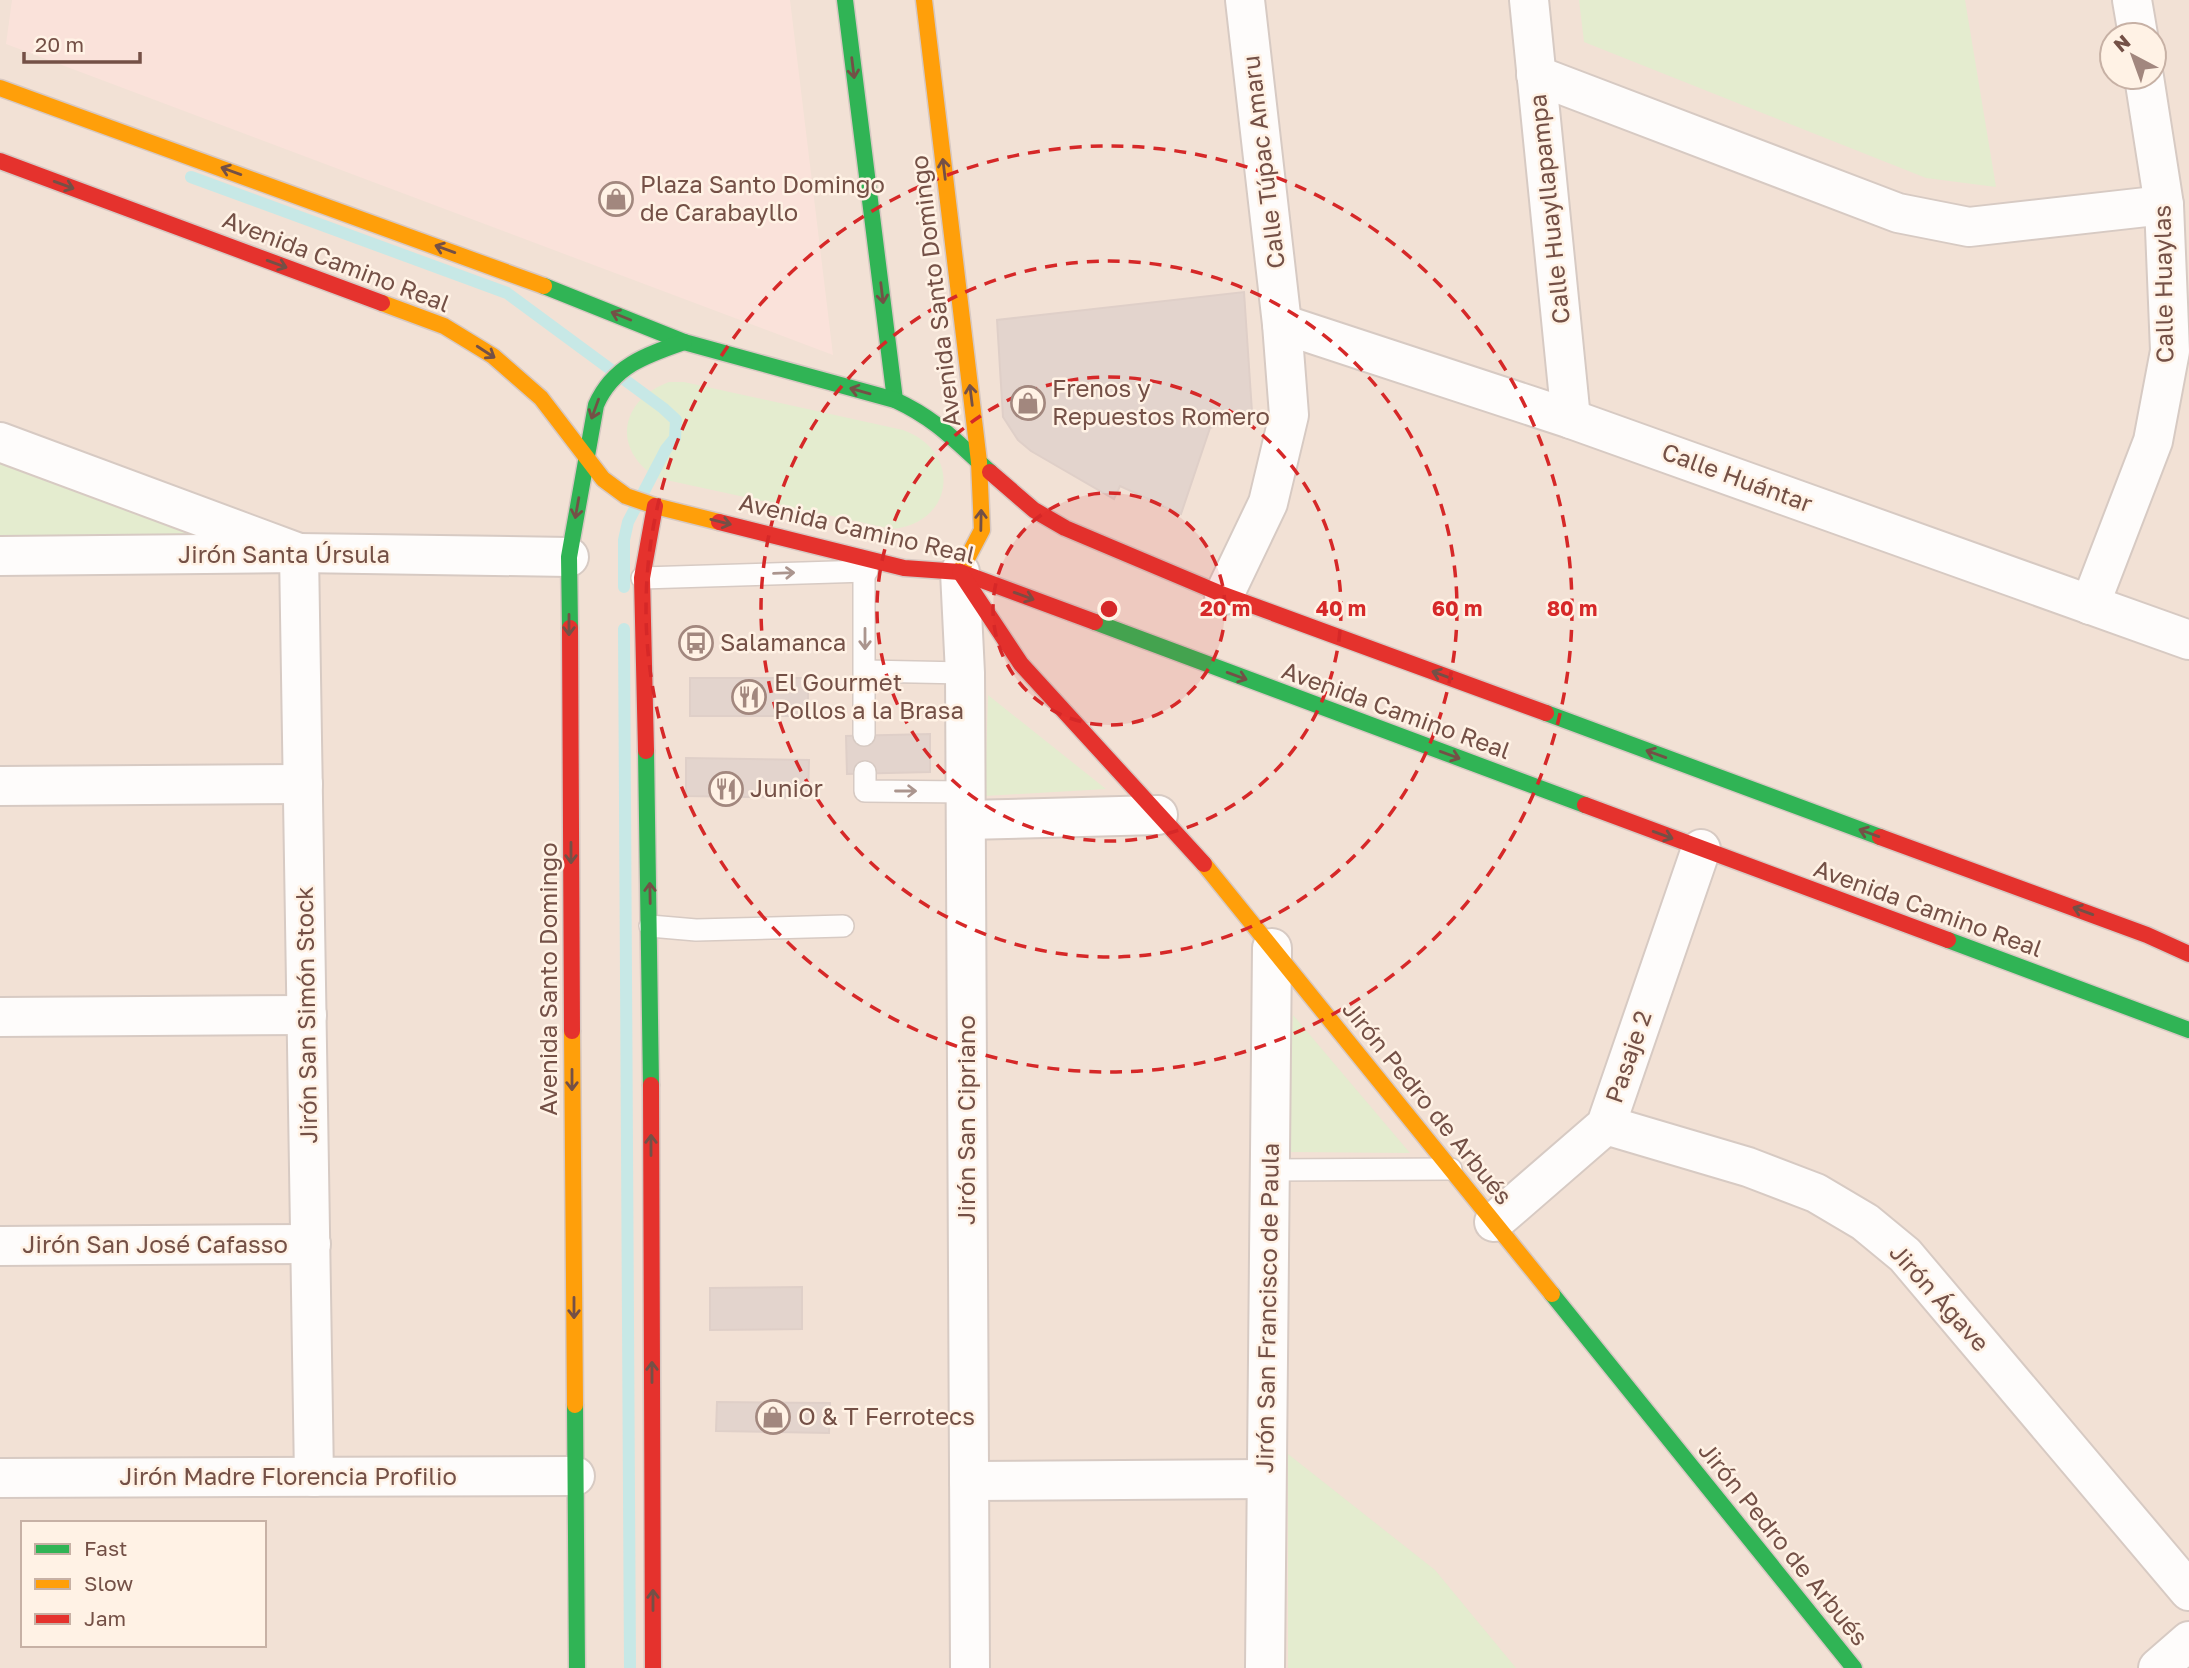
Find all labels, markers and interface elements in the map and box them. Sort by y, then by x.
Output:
scale bar [24,21,140,65]
north arrow [2098,21,2168,91]
text: N [2109,29,2135,56]
text: 20 m [35,31,84,57]
street label: Calle Túpac Amaru [1235,54,1290,270]
one-way arrow [847,56,860,79]
street label: Calle Huayllapampa [1522,93,1575,326]
street label: Avenida Santo Domingo [903,154,966,429]
one-way arrow [938,158,951,181]
one-way arrow [220,164,242,176]
place label: Plaza Santo Domingo de Carabayllo [640,169,885,226]
one-way arrow [52,179,74,192]
shop icon: Plaza Santo Domingo de Carabayllo [597,180,635,218]
street label: Avenida Camino Real [219,204,454,317]
street label: Calle Huaylas [2147,205,2178,363]
one-way arrow [434,241,456,254]
one-way arrow [266,259,288,271]
one-way arrow [875,282,888,304]
one-way arrow [611,309,632,322]
one-way arrow [476,345,495,360]
place label: Frenos y Repuestos Romero [1052,373,1270,430]
one-way arrow [849,383,871,396]
one-way arrow [964,384,977,407]
shop icon: Frenos y Repuestos Romero [1009,384,1047,422]
one-way arrow [588,398,601,420]
street label: Calle Huántar [1658,436,1817,517]
street label: Avenida Camino Real [737,486,978,569]
one-way arrow [570,496,583,519]
one-way arrow [974,509,988,532]
one-way arrow [709,516,732,529]
street label: Jirón Santa Úrsula [178,539,390,568]
one-way arrow [772,567,795,580]
one-way arrow [1013,591,1034,604]
text: 20 m [1200,595,1250,621]
text: 40 m [1316,595,1366,621]
text: 60 m [1432,595,1482,621]
text: 80 m [1547,595,1597,621]
centre of rings [1097,597,1121,621]
one-way arrow [562,613,576,636]
bus stop icon: Salamanca [677,624,715,662]
place label: Salamanca [720,627,846,656]
one-way arrow [858,627,871,650]
street label: Avenida Camino Real [1278,655,1515,764]
place label: El Gourmet Pollos a la Brasa [774,667,964,724]
one-way arrow [1432,668,1454,680]
one-way arrow [1226,671,1248,683]
restaurant icon: El Gourmet Pollos a la Brasa [730,678,768,716]
one-way arrow [1645,747,1667,759]
one-way arrow [1439,750,1461,763]
restaurant icon: Junior [707,770,745,808]
place label: Junior [750,773,823,802]
one-way arrow [894,784,917,798]
one-way arrow [1859,825,1881,838]
one-way arrow [1652,830,1674,842]
one-way arrow [564,841,578,864]
street label: Avenida Santo Domingo [533,842,562,1116]
street label: Avenida Camino Real [1810,853,2047,962]
one-way arrow [643,882,656,905]
street label: Jirón San Simón Stock [289,886,322,1144]
one-way arrow [2072,904,2094,917]
street label: Jirón Pedro de Arbués [1337,994,1519,1210]
street label: Pasaje 2 [1598,1007,1657,1106]
street label: Jirón San Cipriano [951,1015,980,1225]
one-way arrow [566,1068,579,1091]
one-way arrow [644,1134,658,1157]
street label: Jirón San Francisco de Paula [1249,1142,1284,1474]
street label: Jirón San José Cafasso [22,1229,288,1258]
street label: Jirón Ágave [1884,1237,1996,1357]
one-way arrow [567,1296,581,1319]
one-way arrow [646,1361,659,1384]
shop icon: O & T Ferrotecs [754,1398,792,1436]
place label: O & T Ferrotecs [798,1401,975,1430]
street label: Jirón Pedro de Arbués [1693,1435,1875,1651]
street label: Jirón Madre Florencia Profilio [119,1461,457,1490]
legend [21,1521,266,1647]
text: Fast [84,1535,127,1561]
text: Slow [84,1570,133,1596]
one-way arrow [646,1589,660,1612]
text: Jam [84,1605,126,1631]

